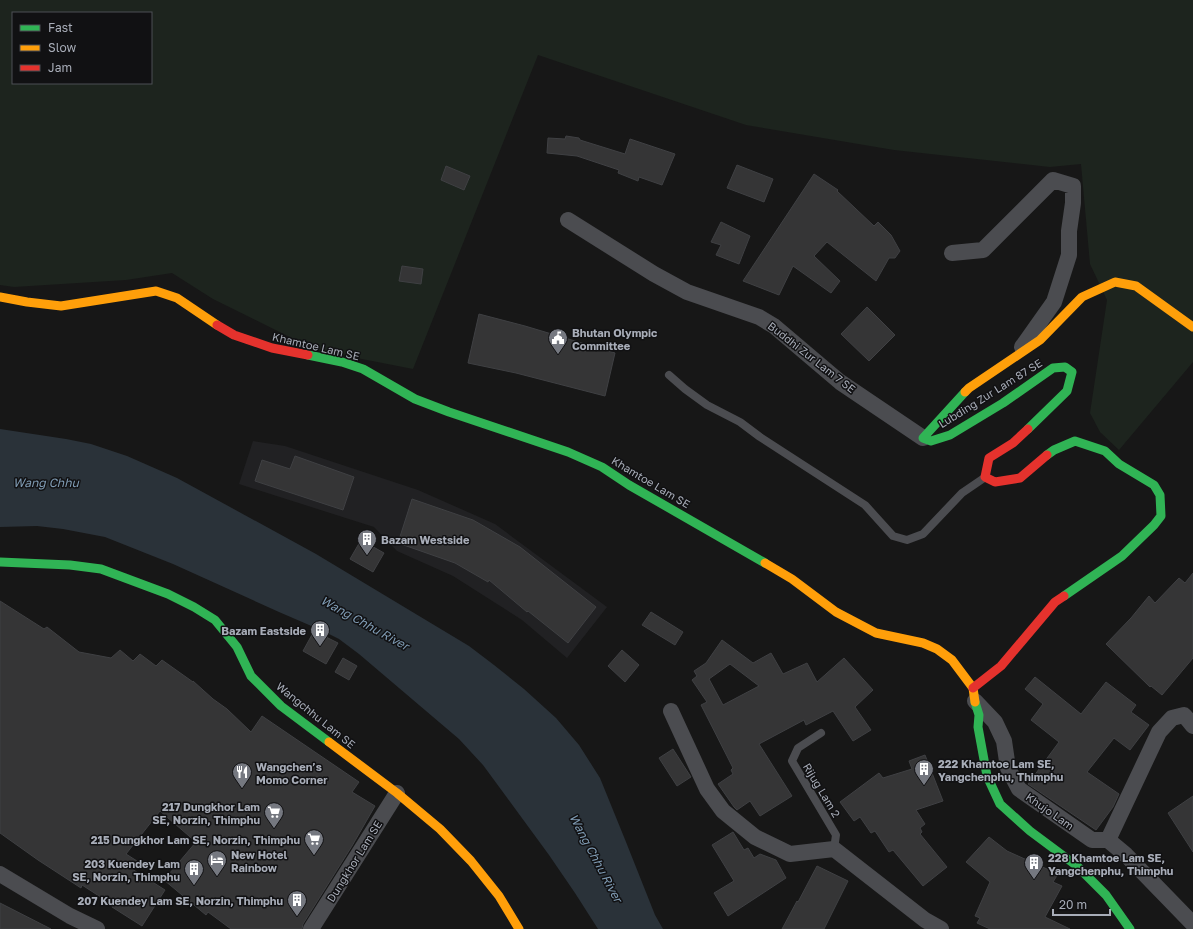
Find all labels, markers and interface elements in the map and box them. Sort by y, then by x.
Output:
legend [12,12,152,84]
text: Fast [48,20,73,35]
text: Slow [48,40,76,55]
text: Jam [48,60,72,75]
street label: Buddhi Zur Lam 7 SE [766,319,859,395]
place label: Bhutan Olympic Committee [572,326,658,352]
public building icon: Bhutan Olympic Committee [547,327,569,355]
street label: Khamtoe Lam SE [271,330,361,362]
street label: Lubding Zur Lam 87 SE [936,356,1044,430]
street label: Khamtoe Lam SE [609,453,693,511]
water label: Wang Chhu [13,475,80,490]
building icon: Bazam Westside [356,528,378,556]
place label: Bazam Westside [381,533,470,546]
water label: Wang Chhu River [318,593,414,655]
building icon: Bazam Eastside [309,619,331,647]
place label: Bazam Eastside [221,624,307,637]
street label: Wangchhu Lam SE [274,679,358,751]
place label: 222 Khamtoe Lam SE, Yangchenphu, Thimphu [938,757,1063,783]
building icon: 222 Khamtoe Lam SE, Yangchenphu, Thimphu [913,758,935,786]
place label: Wangchen’s Momo Corner [256,760,328,786]
restaurant icon: Wangchen’s Momo Corner [231,761,253,789]
street label: Rijug Lam 2 [801,761,843,819]
street label: Khujo Lam [1023,790,1077,832]
place label: 217 Dungkhor Lam SE, Norzin, Thimphu [152,800,260,826]
supermarket icon: 217 Dungkhor Lam SE, Norzin, Thimphu [263,801,285,829]
water label: Wang Chhu River [566,811,627,907]
street label: Dungkhor Lam SE [324,818,384,904]
supermarket icon: 215 Dungkhor Lam SE, Norzin, Thimphu [303,828,325,856]
place label: 215 Dungkhor Lam SE, Norzin, Thimphu [91,833,300,846]
place label: New Hotel Rainbow [231,848,287,874]
hotel icon: New Hotel Rainbow [206,849,228,877]
place label: 228 Khamtoe Lam SE, Yangchenphu, Thimphu [1048,851,1173,877]
building icon: 228 Khamtoe Lam SE, Yangchenphu, Thimphu [1023,852,1045,880]
place label: 203 Kuendey Lam SE, Norzin, Thimphu [72,857,180,883]
building icon: 203 Kuendey Lam SE, Norzin, Thimphu [183,858,205,886]
building icon: 207 Kuendey Lam SE, Norzin, Thimphu [286,889,308,917]
scale bar [1053,891,1110,917]
place label: 207 Kuendey Lam SE, Norzin, Thimphu [78,894,283,907]
text: 20 m [1059,897,1087,912]

